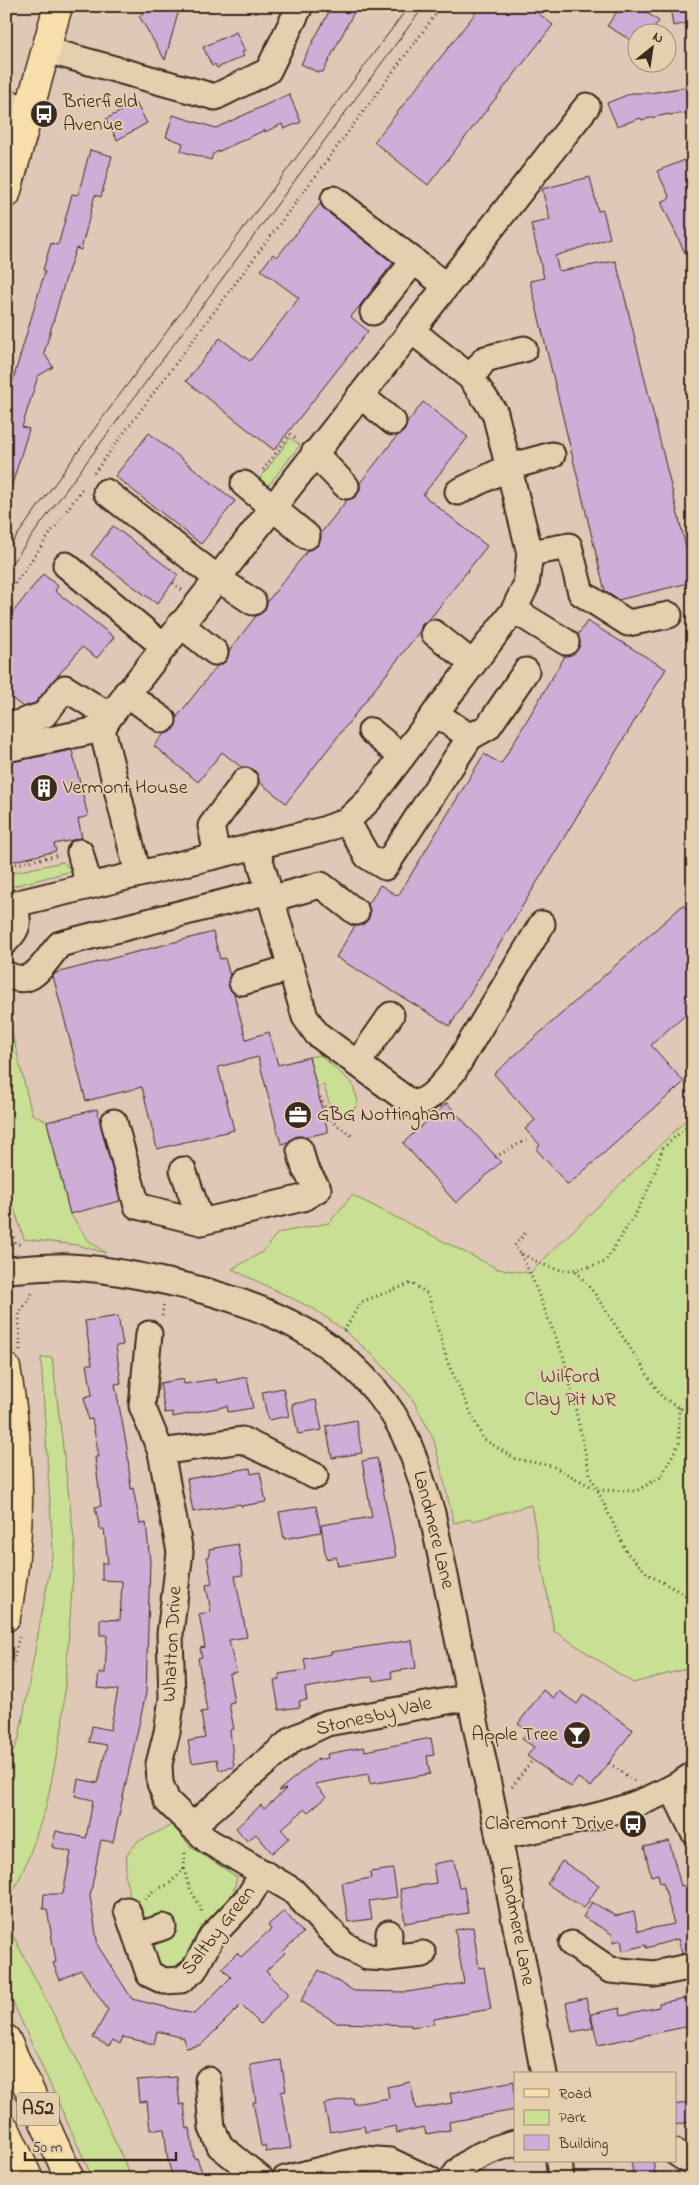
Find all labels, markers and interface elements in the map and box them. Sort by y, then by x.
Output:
north arrow [626,22,676,72]
text: N [648,27,667,49]
place label: Brierfield Avenue [62,88,138,140]
bus stop icon: Brierfield Avenue [29,99,59,129]
building icon: Vermont House [29,773,59,803]
place label: Vermont House [62,774,188,803]
office icon: GBG Nottingham [283,1100,313,1130]
place label: GBG Nottingham [317,1101,455,1131]
park label: Wilford Clay Pit NR [524,1363,617,1415]
street label: Landmere Lane [404,1468,462,1592]
street label: Whatton Drive [155,1585,191,1703]
street label: Stonesby Vale [313,1690,435,1744]
bar icon: Apple Tree [562,1720,592,1750]
place label: Apple Tree [472,1721,558,1750]
bus stop icon: Claremont Drive [618,1809,648,1839]
place label: Claremont Drive [484,1810,614,1839]
street label: Landmere Lane [490,1864,542,1988]
street label: Saltby Green [175,1880,263,1982]
legend [514,2072,676,2162]
text: Road [559,2083,592,2105]
road number: A52 [17,2092,59,2126]
text: Park [559,2107,587,2129]
scale bar [25,2130,176,2162]
text: Building [558,2133,608,2156]
text: 50 m [32,2137,63,2159]

